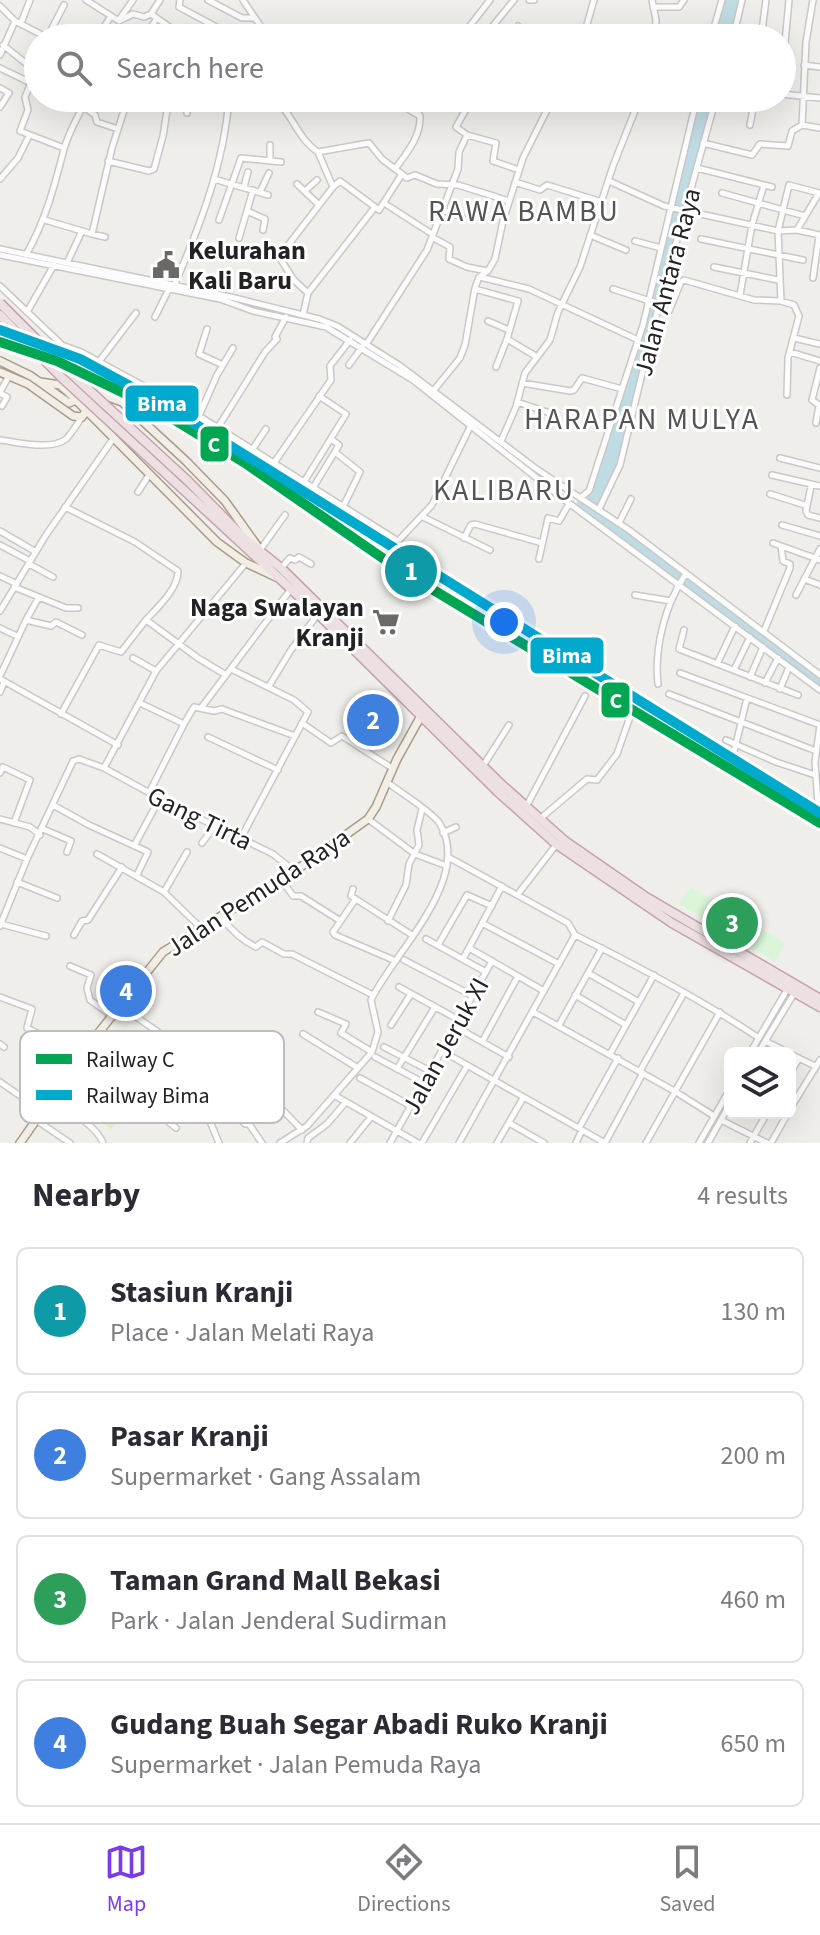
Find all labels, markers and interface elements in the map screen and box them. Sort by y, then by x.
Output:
search box [24,24,796,112]
icon: search [52,46,96,90]
text: Search here [116,47,264,90]
street label: Jalan Antara Raya [625,184,710,380]
district label: RAWA BAMBU [428,190,620,233]
place label: Kelurahan Kali Baru [188,232,306,299]
public building icon: Kelurahan Kali Baru [151,250,181,280]
line badge: Bima [124,384,200,423]
text: Bima [137,388,187,420]
district label: HARAPAN MULYA [524,398,760,441]
line badge: C [199,425,230,463]
text: C [208,429,221,461]
district label: KALIBARU [433,469,575,512]
pin: 1 [385,541,437,601]
place label: Naga Swalayan Kranji [190,589,364,656]
your location [484,602,524,642]
supermarket icon: Naga Swalayan Kranji [371,607,401,637]
line badge: Bima [529,636,605,675]
text: Bima [542,640,592,672]
line badge: C [600,681,631,719]
text: C [610,685,623,717]
pin: 2 [347,690,399,750]
street label: Gang Tirta [141,777,258,860]
street label: Jalan Pemuda Raya [159,819,358,966]
pin: 3 [706,893,758,953]
pin: 4 [100,961,152,1021]
street label: Jalan Jeruk XI [393,971,498,1121]
legend [20,1031,284,1123]
text: Railway C [86,1044,174,1076]
map controls [724,1047,796,1119]
button: layers [724,1047,796,1119]
text: Railway Bima [86,1080,210,1112]
text: Nearby [32,1171,140,1220]
text: 4 results [697,1177,788,1214]
text: Stasiun Kranji [110,1271,293,1314]
text: 1 [53,1293,67,1330]
text: 130 m [720,1293,786,1330]
text: Place · Jalan Melati Raya [110,1314,374,1351]
text: Pasar Kranji [110,1415,269,1458]
text: 2 [53,1437,67,1474]
text: 200 m [720,1437,786,1474]
text: Supermarket · Gang Assalam [110,1458,421,1495]
text: Taman Grand Mall Bekasi [110,1559,441,1602]
text: 3 [53,1581,67,1618]
text: 460 m [720,1581,786,1618]
text: Park · Jalan Jenderal Sudirman [110,1602,447,1639]
text: Gudang Buah Segar Abadi Ruko Kranji [110,1703,608,1746]
text: 4 [53,1725,67,1762]
text: 650 m [720,1725,786,1762]
text: Supermarket · Jalan Pemuda Raya [110,1746,481,1783]
tab: Map [104,1840,148,1920]
tab: Directions [357,1840,450,1920]
tab: Saved [659,1840,716,1920]

